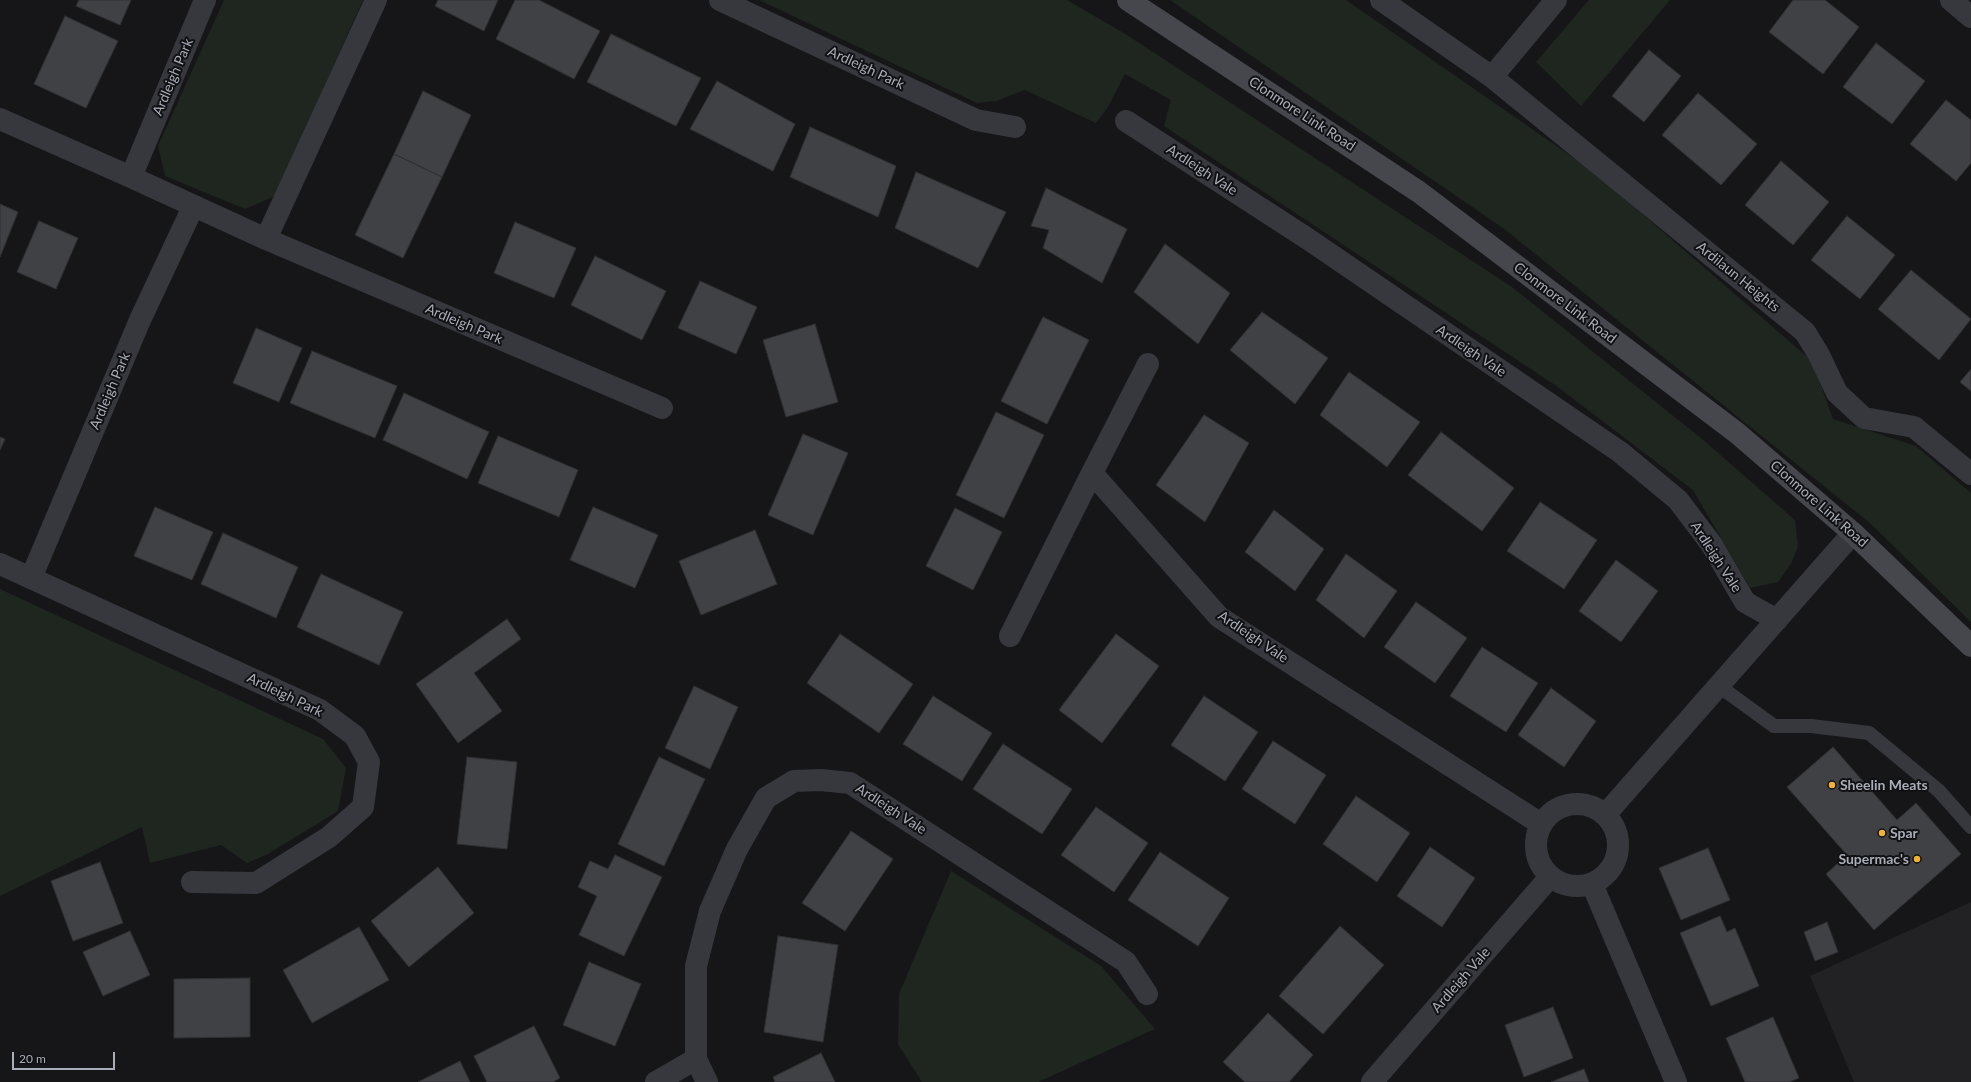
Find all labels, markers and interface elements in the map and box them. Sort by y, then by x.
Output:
street label: Ardleigh Park [149,36,197,118]
street label: Ardleigh Park [825,43,907,93]
street label: Clonmore Link Road [1246,73,1358,155]
street label: Ardleigh Vale [1163,141,1241,199]
street label: Ardilaun Heights [1693,238,1783,316]
street label: Clonmore Link Road [1511,259,1619,347]
street label: Ardleigh Park [423,300,505,348]
street label: Ardleigh Vale [1433,321,1509,381]
street label: Ardleigh Park [86,350,134,432]
street label: Clonmore Link Road [1767,457,1871,551]
street label: Ardleigh Vale [1687,518,1745,596]
street label: Ardleigh Vale [1215,607,1291,667]
street label: Ardleigh Park [244,669,326,721]
place label: Sheelin Meats [1840,777,1928,793]
street label: Ardleigh Vale [852,780,930,838]
marker: Sheelin Meats [1827,780,1837,790]
place label: Spar [1890,825,1918,841]
marker: Spar [1877,828,1887,838]
place label: Supermac's [1838,851,1909,867]
marker: Supermac's [1912,854,1922,864]
street label: Ardleigh Vale [1428,944,1494,1016]
scale bar [14,1044,117,1070]
text: 20 m [19,1051,46,1066]

